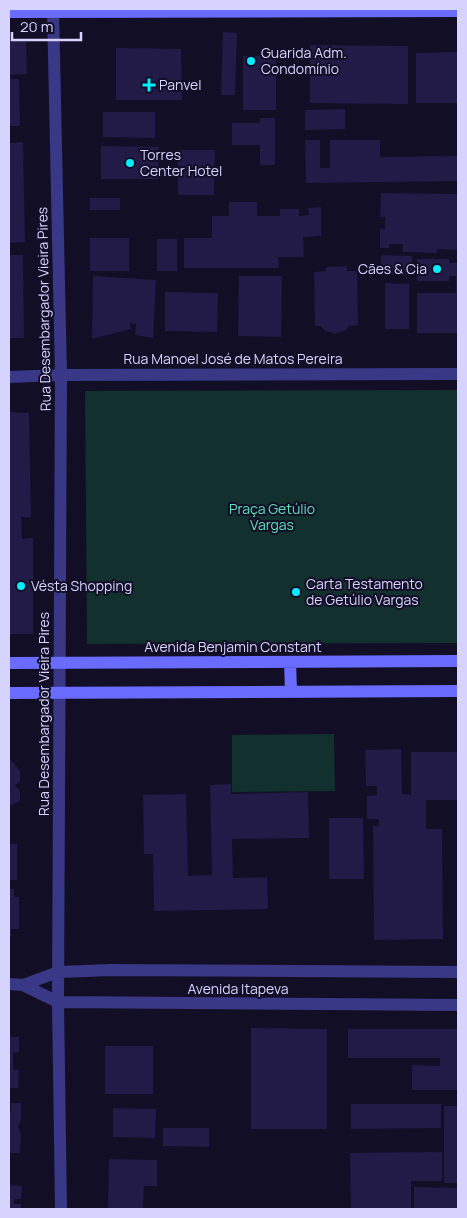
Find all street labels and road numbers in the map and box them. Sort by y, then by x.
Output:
street label: Rua Desembargador Vieira Pires [32,207,55,411]
street label: Rua Manoel José de Matos Pereira [123,349,343,368]
street label: Rua Desembargador Vieira Pires [34,612,53,816]
street label: Avenida Benjamin Constant [144,637,322,656]
street label: Avenida Itapeva [188,979,288,998]

